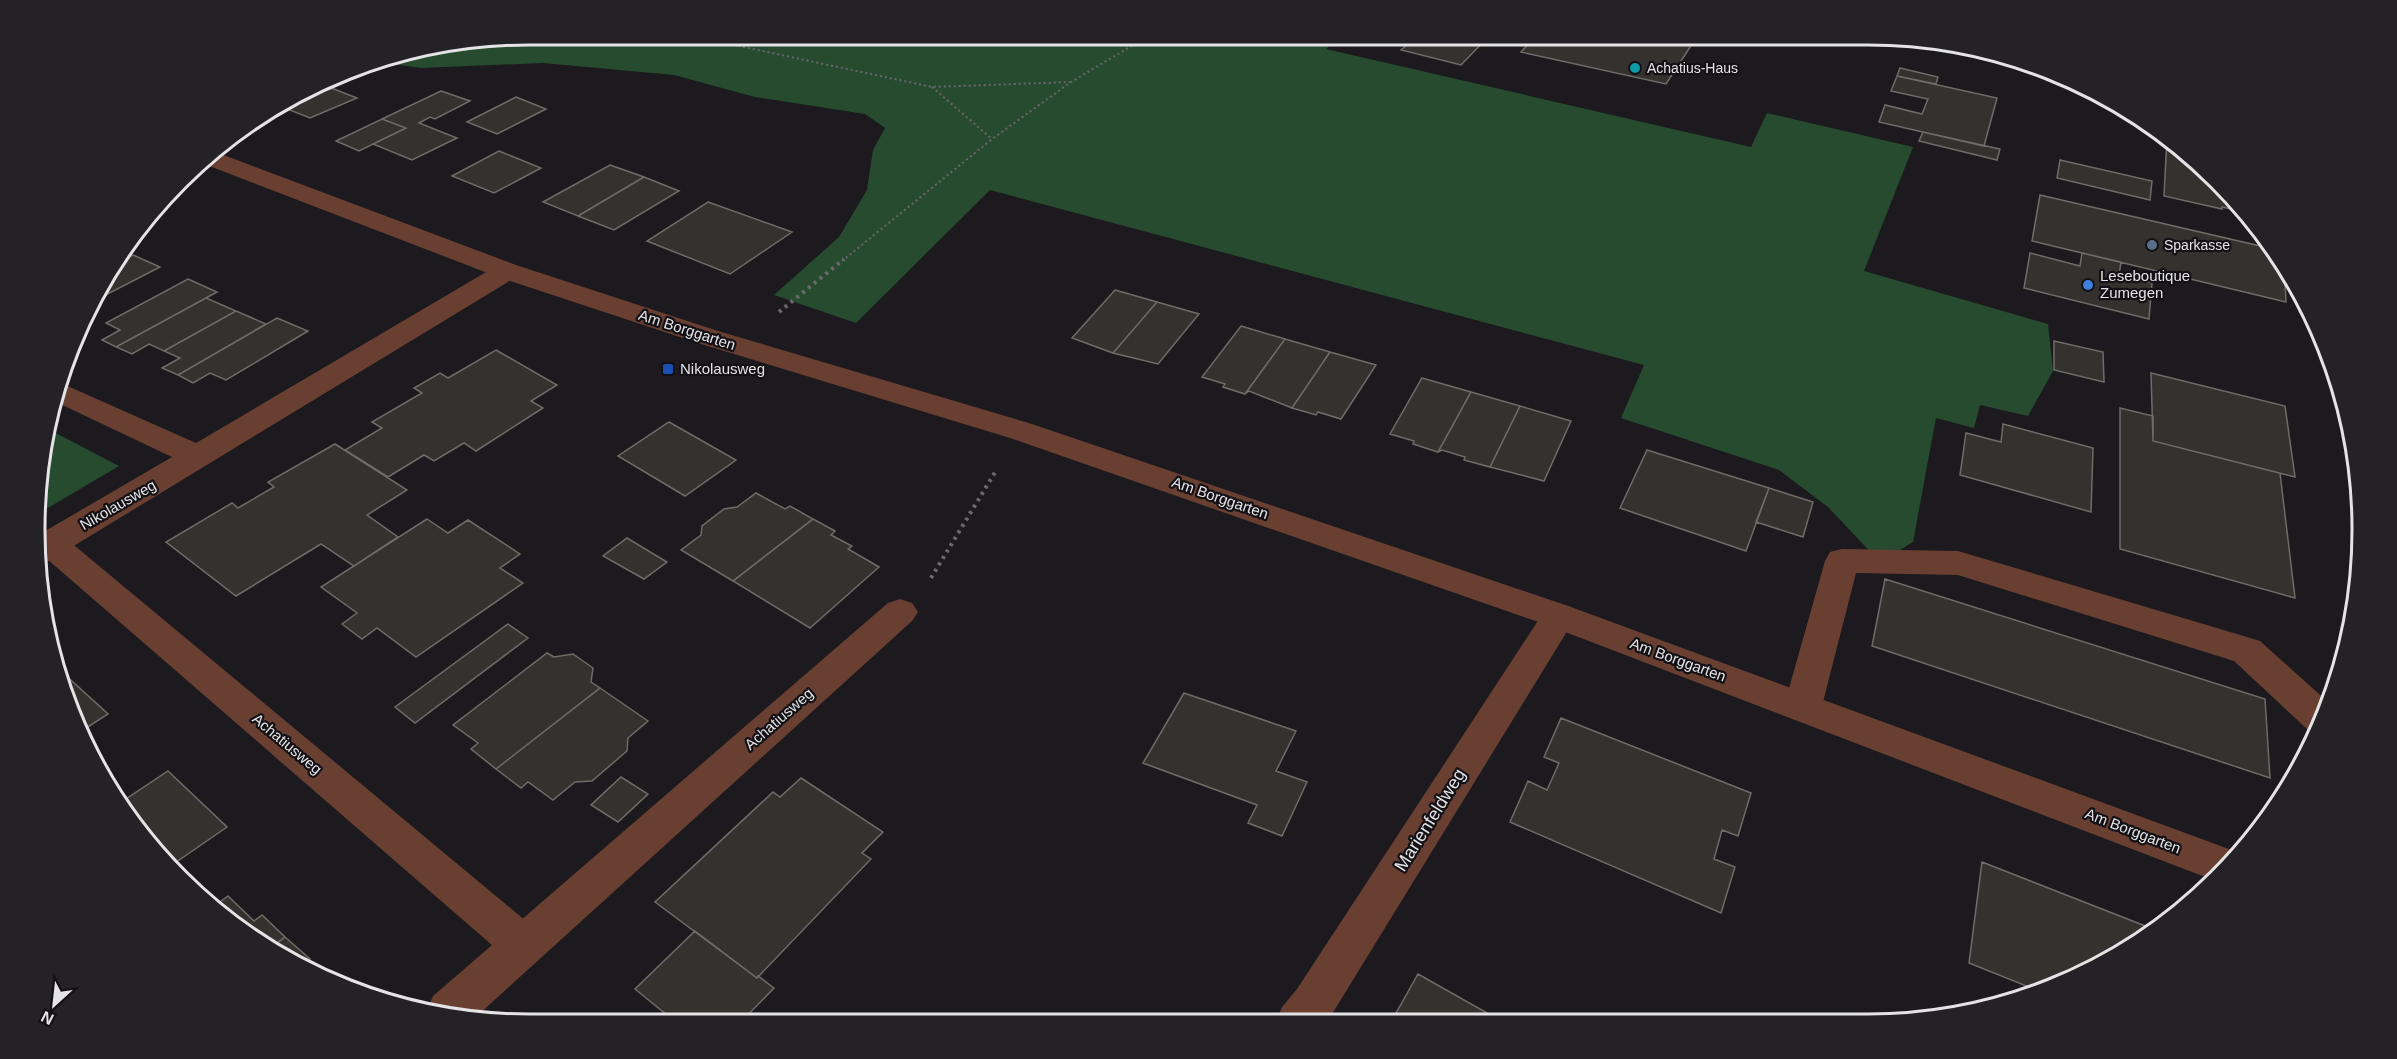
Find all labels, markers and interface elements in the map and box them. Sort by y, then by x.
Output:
place label: Achatius-Haus [1647,60,1738,76]
marker: Achatius-Haus [1628,61,1642,75]
place label: Sparkasse [2164,237,2230,253]
marker: Sparkasse [2145,238,2159,252]
place label: Leseboutique Zumegen [2100,267,2190,301]
marker: Leseboutique Zumegen [2081,278,2095,292]
street label: Am Borggarten [637,306,738,353]
place label: Nikolausweg [680,360,765,377]
marker: Nikolausweg [661,362,675,376]
street label: Am Borggarten [1170,473,1271,522]
street label: Nikolausweg [77,476,159,533]
street label: Am Borggarten [1628,634,1728,685]
street label: Achatiusweg [741,684,816,753]
street label: Achatiusweg [249,710,325,777]
street label: Marienfeldweg [1391,765,1469,875]
street label: Am Borggarten [2083,805,2183,857]
north arrow [24,975,84,1035]
text: N [38,1008,56,1028]

